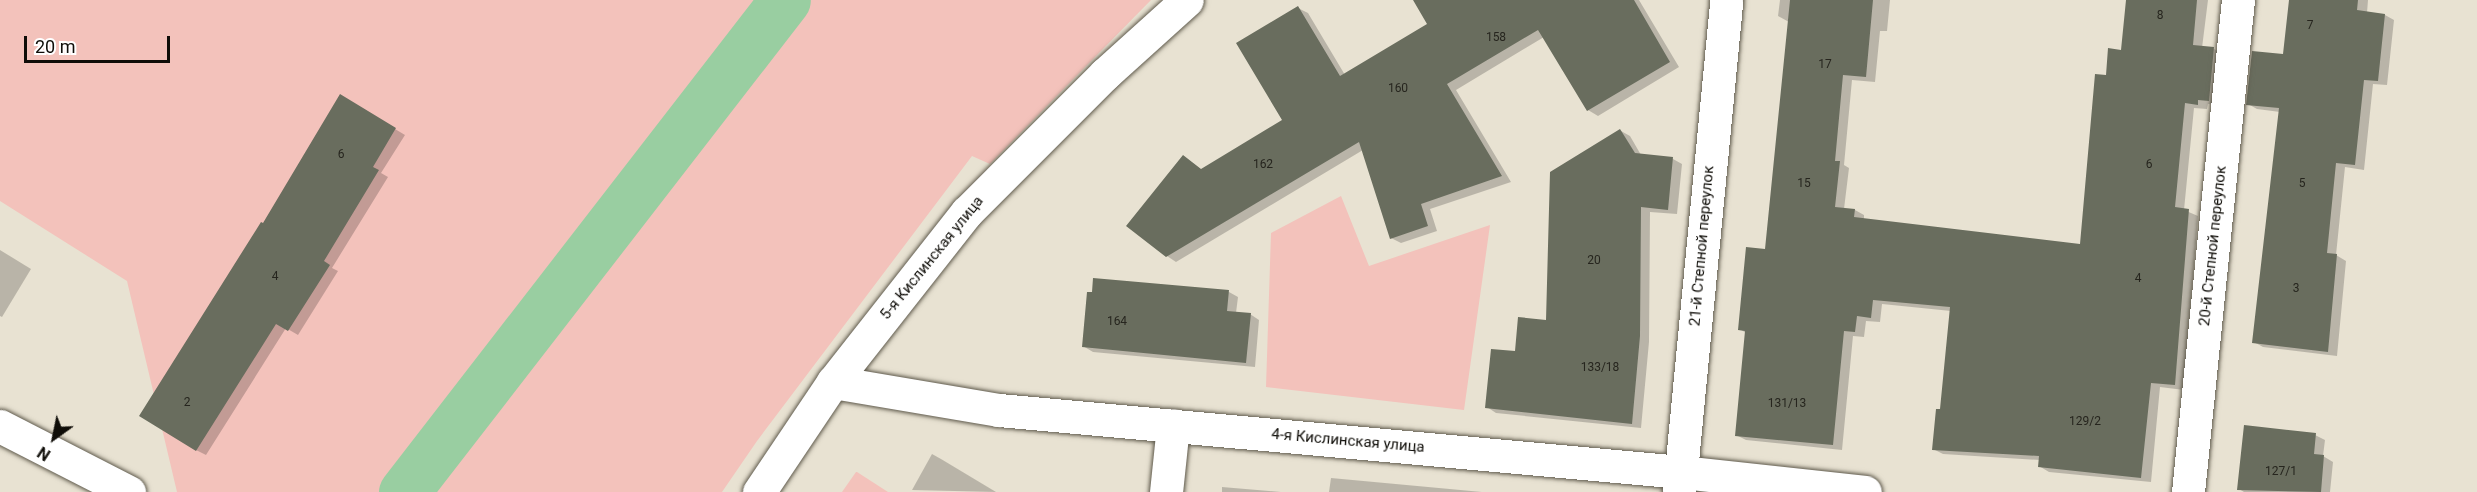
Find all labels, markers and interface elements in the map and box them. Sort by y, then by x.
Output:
house number: 8 [2157,9,2163,23]
house number: 7 [2307,19,2313,33]
scale bar [27,24,172,62]
house number: 158 [1486,31,1506,45]
text: 20 m [35,36,75,57]
house number: 17 [1818,58,1832,72]
house number: 160 [1388,82,1408,96]
house number: 6 [338,148,344,162]
house number: 162 [1253,158,1273,172]
house number: 6 [2146,158,2152,172]
street label: 21-й Степной переулок [1686,165,1718,327]
street label: 20-й Степной переулок [2196,165,2230,327]
house number: 15 [1797,177,1811,191]
house number: 5 [2299,177,2305,191]
street label: 5-я Кислинская улица [877,193,987,323]
house number: 20 [1587,254,1601,268]
house number: 4 [272,270,278,284]
house number: 4 [2135,272,2141,286]
house number: 3 [2293,282,2299,296]
house number: 164 [1107,315,1127,329]
house number: 133/18 [1581,361,1619,375]
house number: 2 [184,396,190,410]
house number: 131/13 [1768,397,1806,411]
north arrow [24,408,84,468]
house number: 129/2 [2069,415,2101,429]
street label: 4-я Кислинская улица [1271,425,1425,457]
text: N [34,442,54,465]
house number: 127/1 [2265,465,2297,479]

